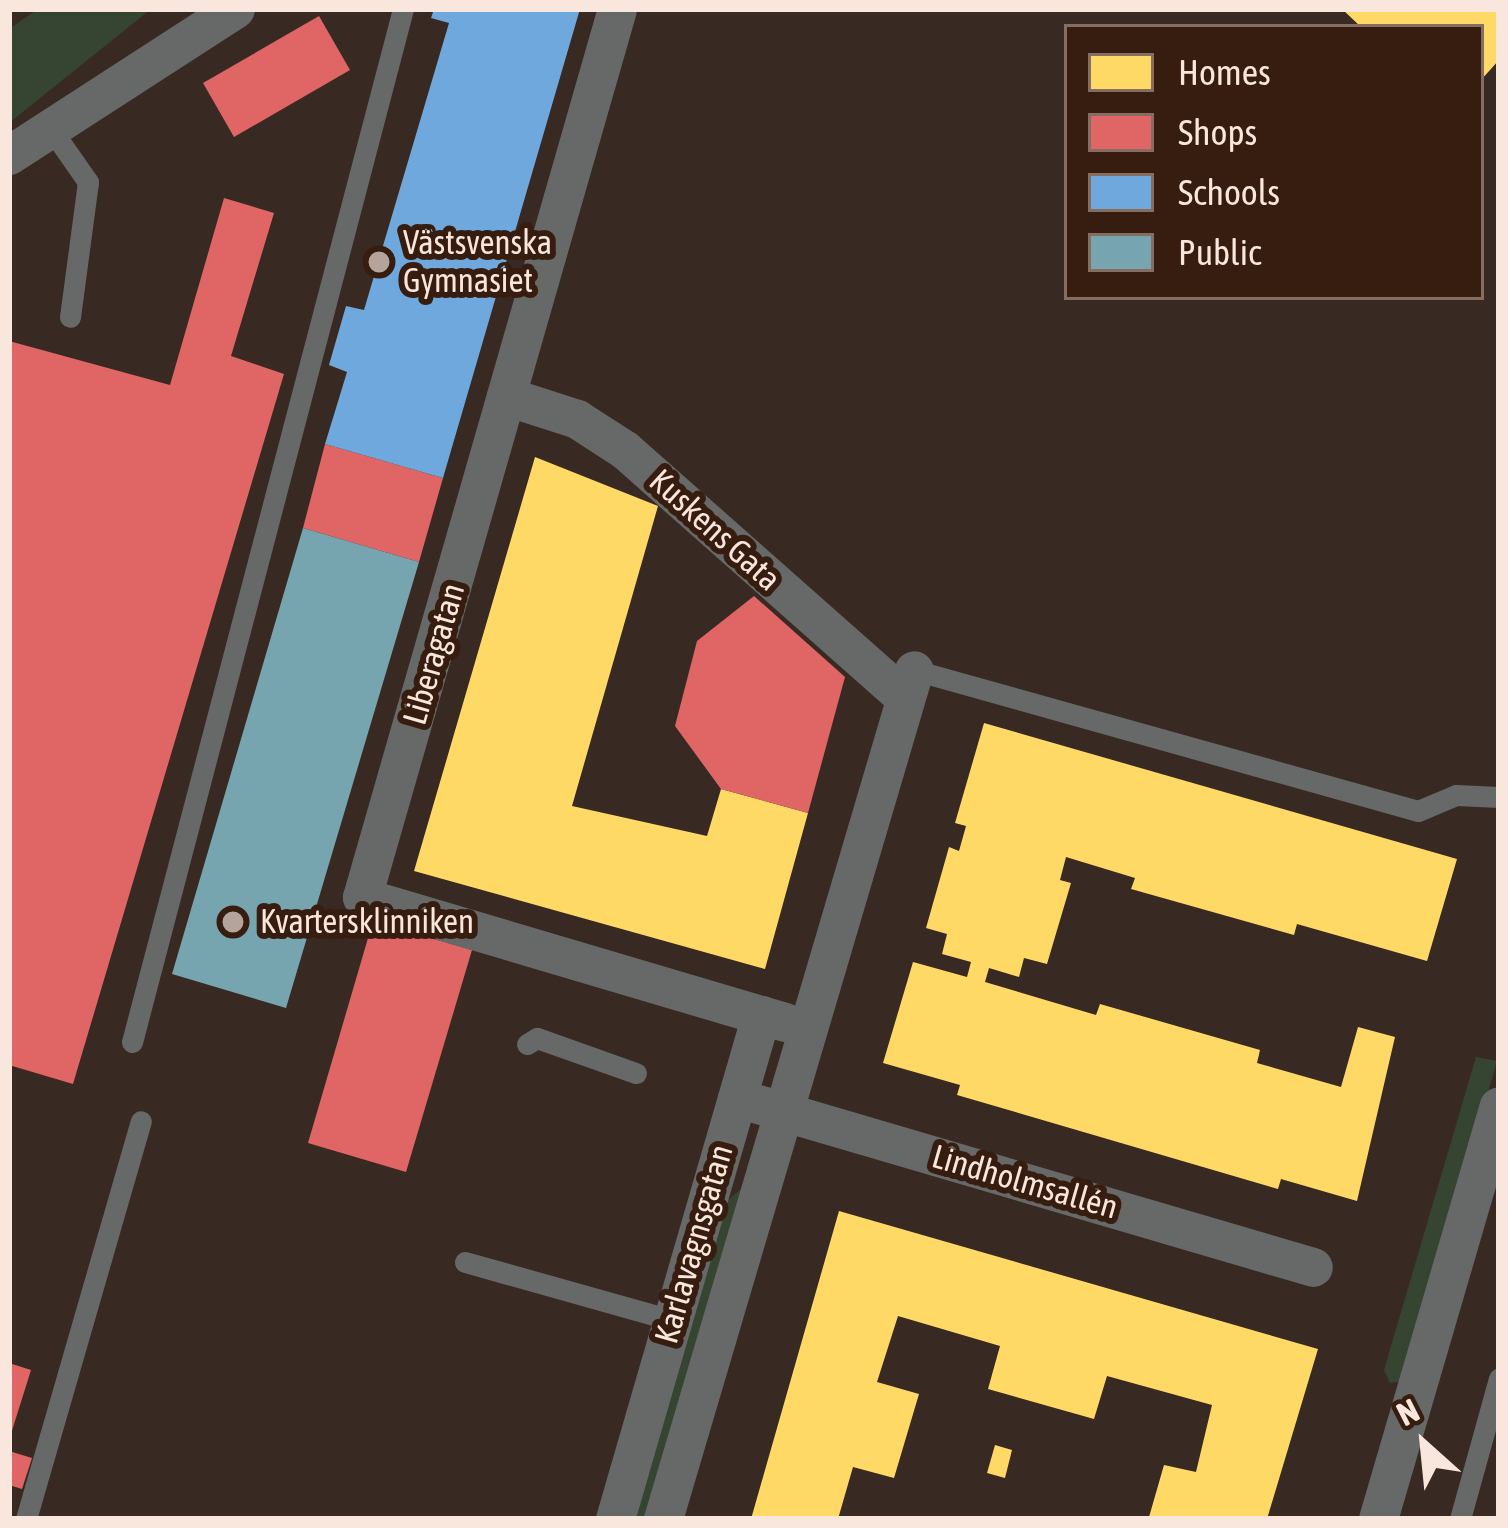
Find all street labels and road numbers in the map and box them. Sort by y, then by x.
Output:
street label: Kuskens Gata [642,461,788,599]
street label: Liberagatan [395,579,473,729]
street label: Lindholmsallén [928,1137,1122,1227]
street label: Karlavagnsgatan [647,1140,741,1348]

